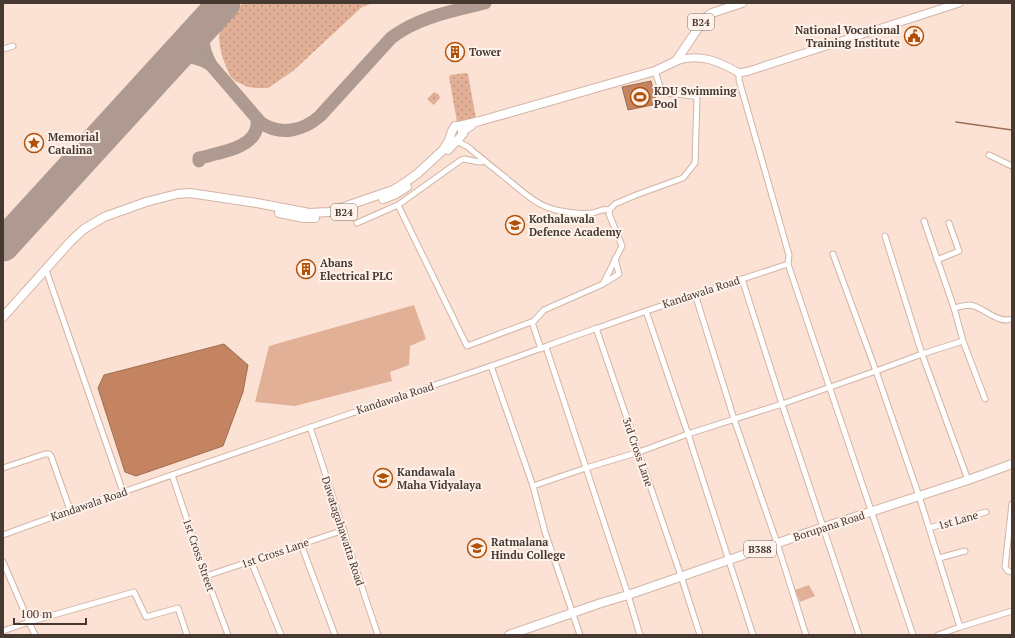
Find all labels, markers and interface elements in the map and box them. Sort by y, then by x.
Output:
road number: B24 [688,14,714,30]
place label: National Vocational Training Institute [795,23,900,50]
public building icon: National Vocational Training Institute [903,25,925,47]
building icon: Tower [444,41,466,63]
place label: Tower [469,45,502,59]
place label: KDU Swimming Pool [654,84,737,111]
sports icon: KDU Swimming Pool [629,86,651,108]
place label: Memorial Catalina [48,130,99,157]
place icon: Memorial Catalina [23,132,45,154]
road number: B24 [331,204,357,220]
place label: Kothalawala Defence Academy [529,212,622,239]
school or university icon: Kothalawala Defence Academy [504,214,526,236]
place label: Abans Electrical PLC [320,256,393,283]
building icon: Abans Electrical PLC [295,258,317,280]
street label: Kandawala Road [661,273,741,311]
street label: Kandawala Road [355,379,435,417]
street label: 3rd Cross Lane [620,416,657,489]
place label: Kandawala Maha Vidyalaya [397,465,481,492]
school or university icon: Kandawala Maha Vidyalaya [372,467,394,489]
street label: Dawatagahawatta Road [319,474,367,588]
street label: Kandawala Road [49,484,129,524]
street label: 1st Lane [936,507,980,532]
street label: Borupana Road [791,508,867,544]
street label: 1st Cross Street [180,517,218,593]
street label: 1st Cross Lane [239,535,311,571]
place label: Ratmalana Hindu College [491,535,565,562]
school or university icon: Ratmalana Hindu College [466,537,488,559]
road number: B388 [744,541,776,557]
scale bar [14,600,86,626]
text: 100 m [20,606,53,621]

